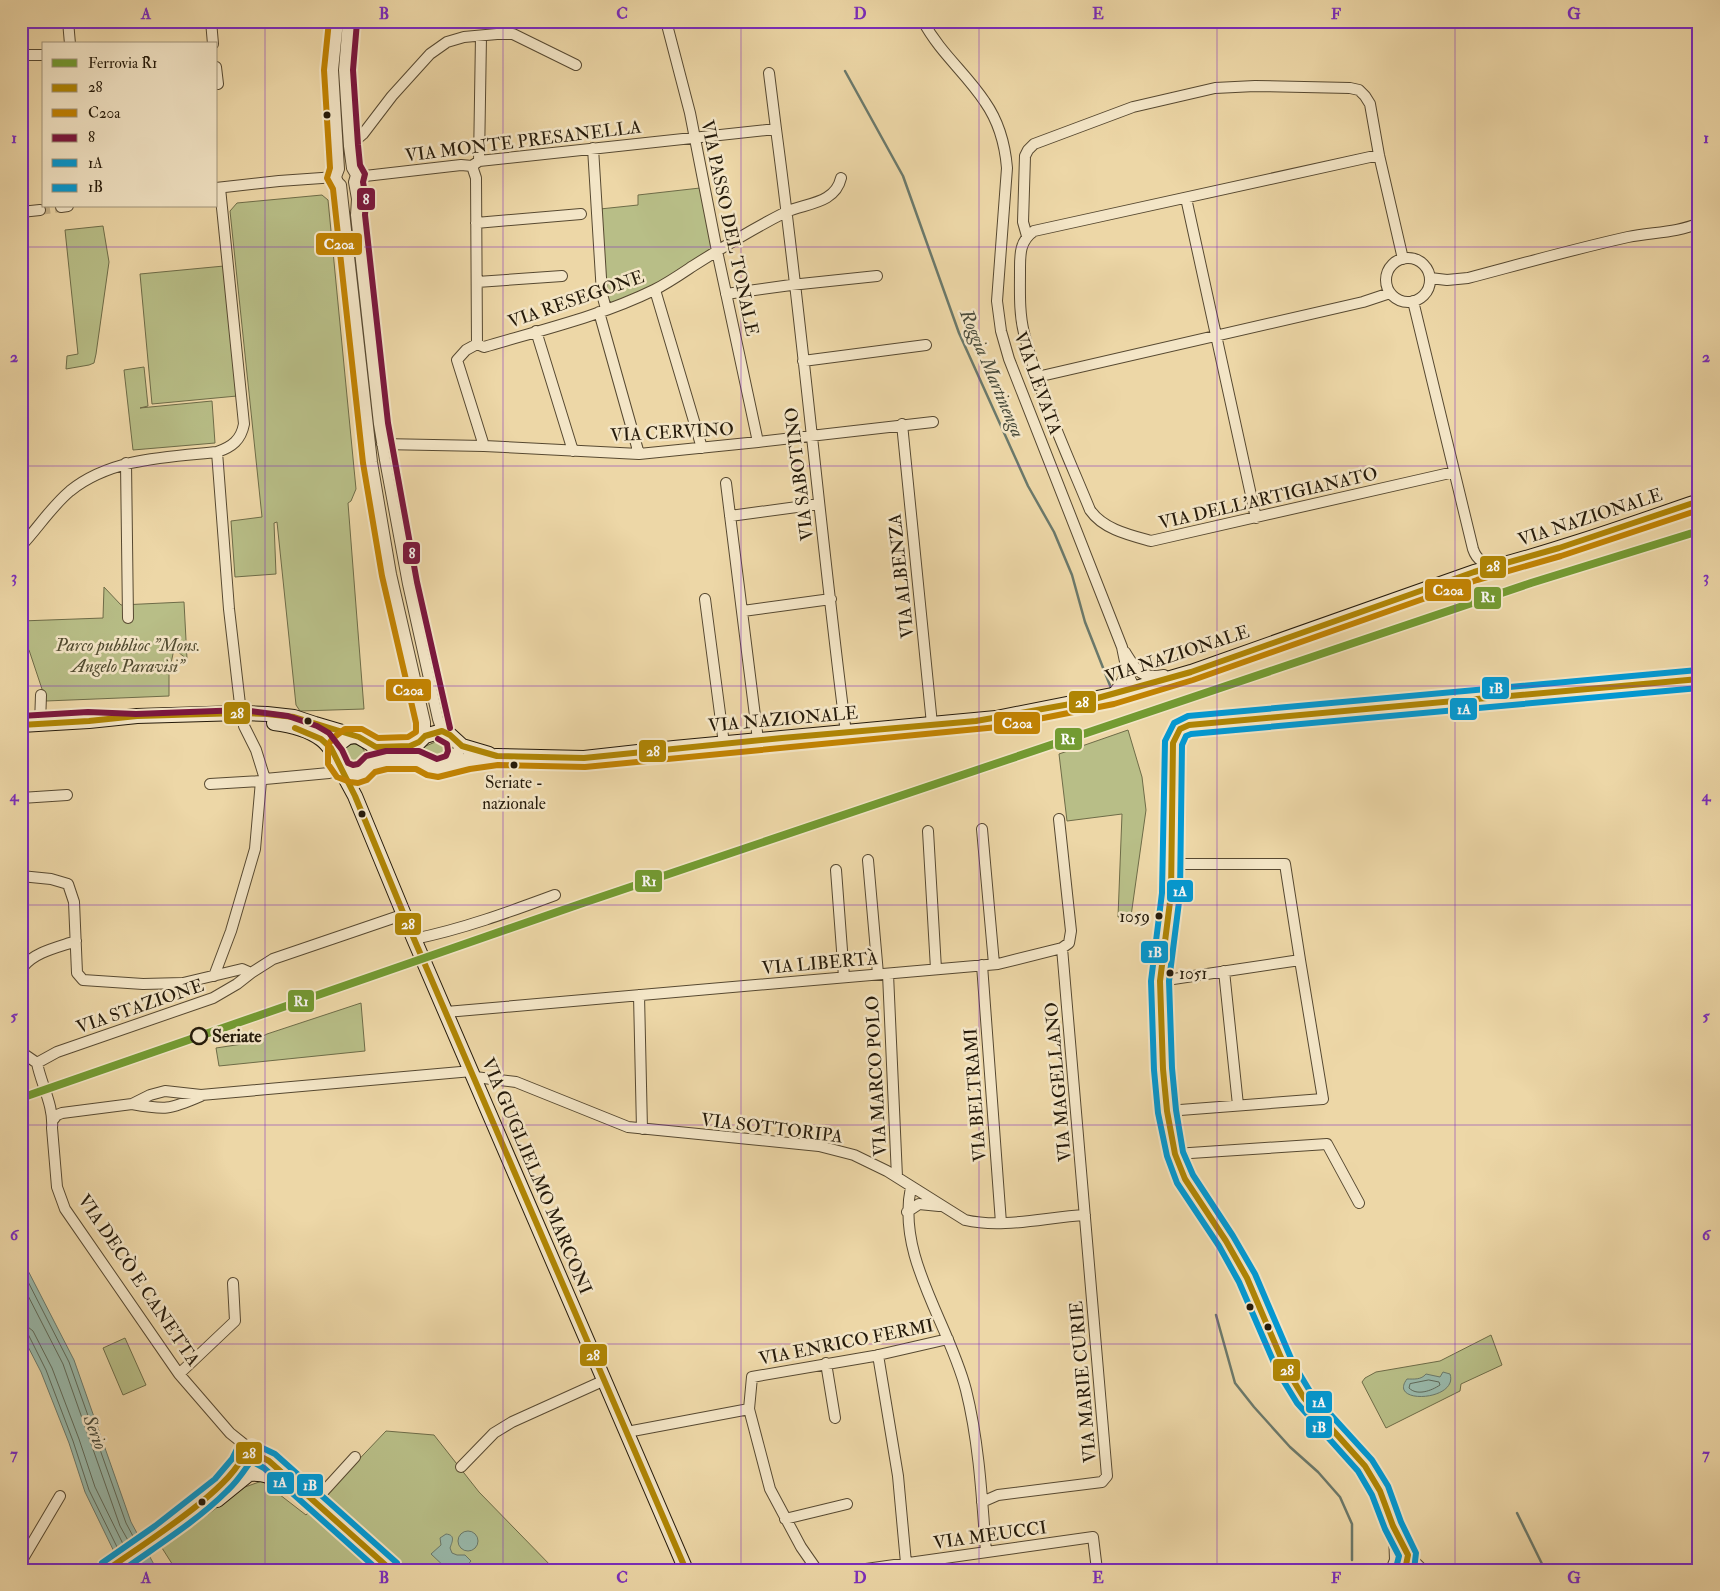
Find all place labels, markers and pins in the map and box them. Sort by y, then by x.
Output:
unlabelled marker [322,110,332,120]
unlabelled marker [303,716,313,726]
marker: Seriate - nazionale [509,760,519,770]
place label: Seriate - nazionale [482,772,546,814]
unlabelled marker [357,809,367,819]
place label: 1059 [1119,906,1150,927]
marker: 1059 [1154,911,1164,921]
place label: 1051 [1179,963,1207,984]
marker: 1051 [1165,968,1175,978]
place label: Seriate [212,1025,262,1048]
marker: Seriate [190,1027,208,1045]
unlabelled marker [1245,1302,1255,1312]
unlabelled marker [1263,1322,1273,1332]
unlabelled marker [197,1497,207,1507]

